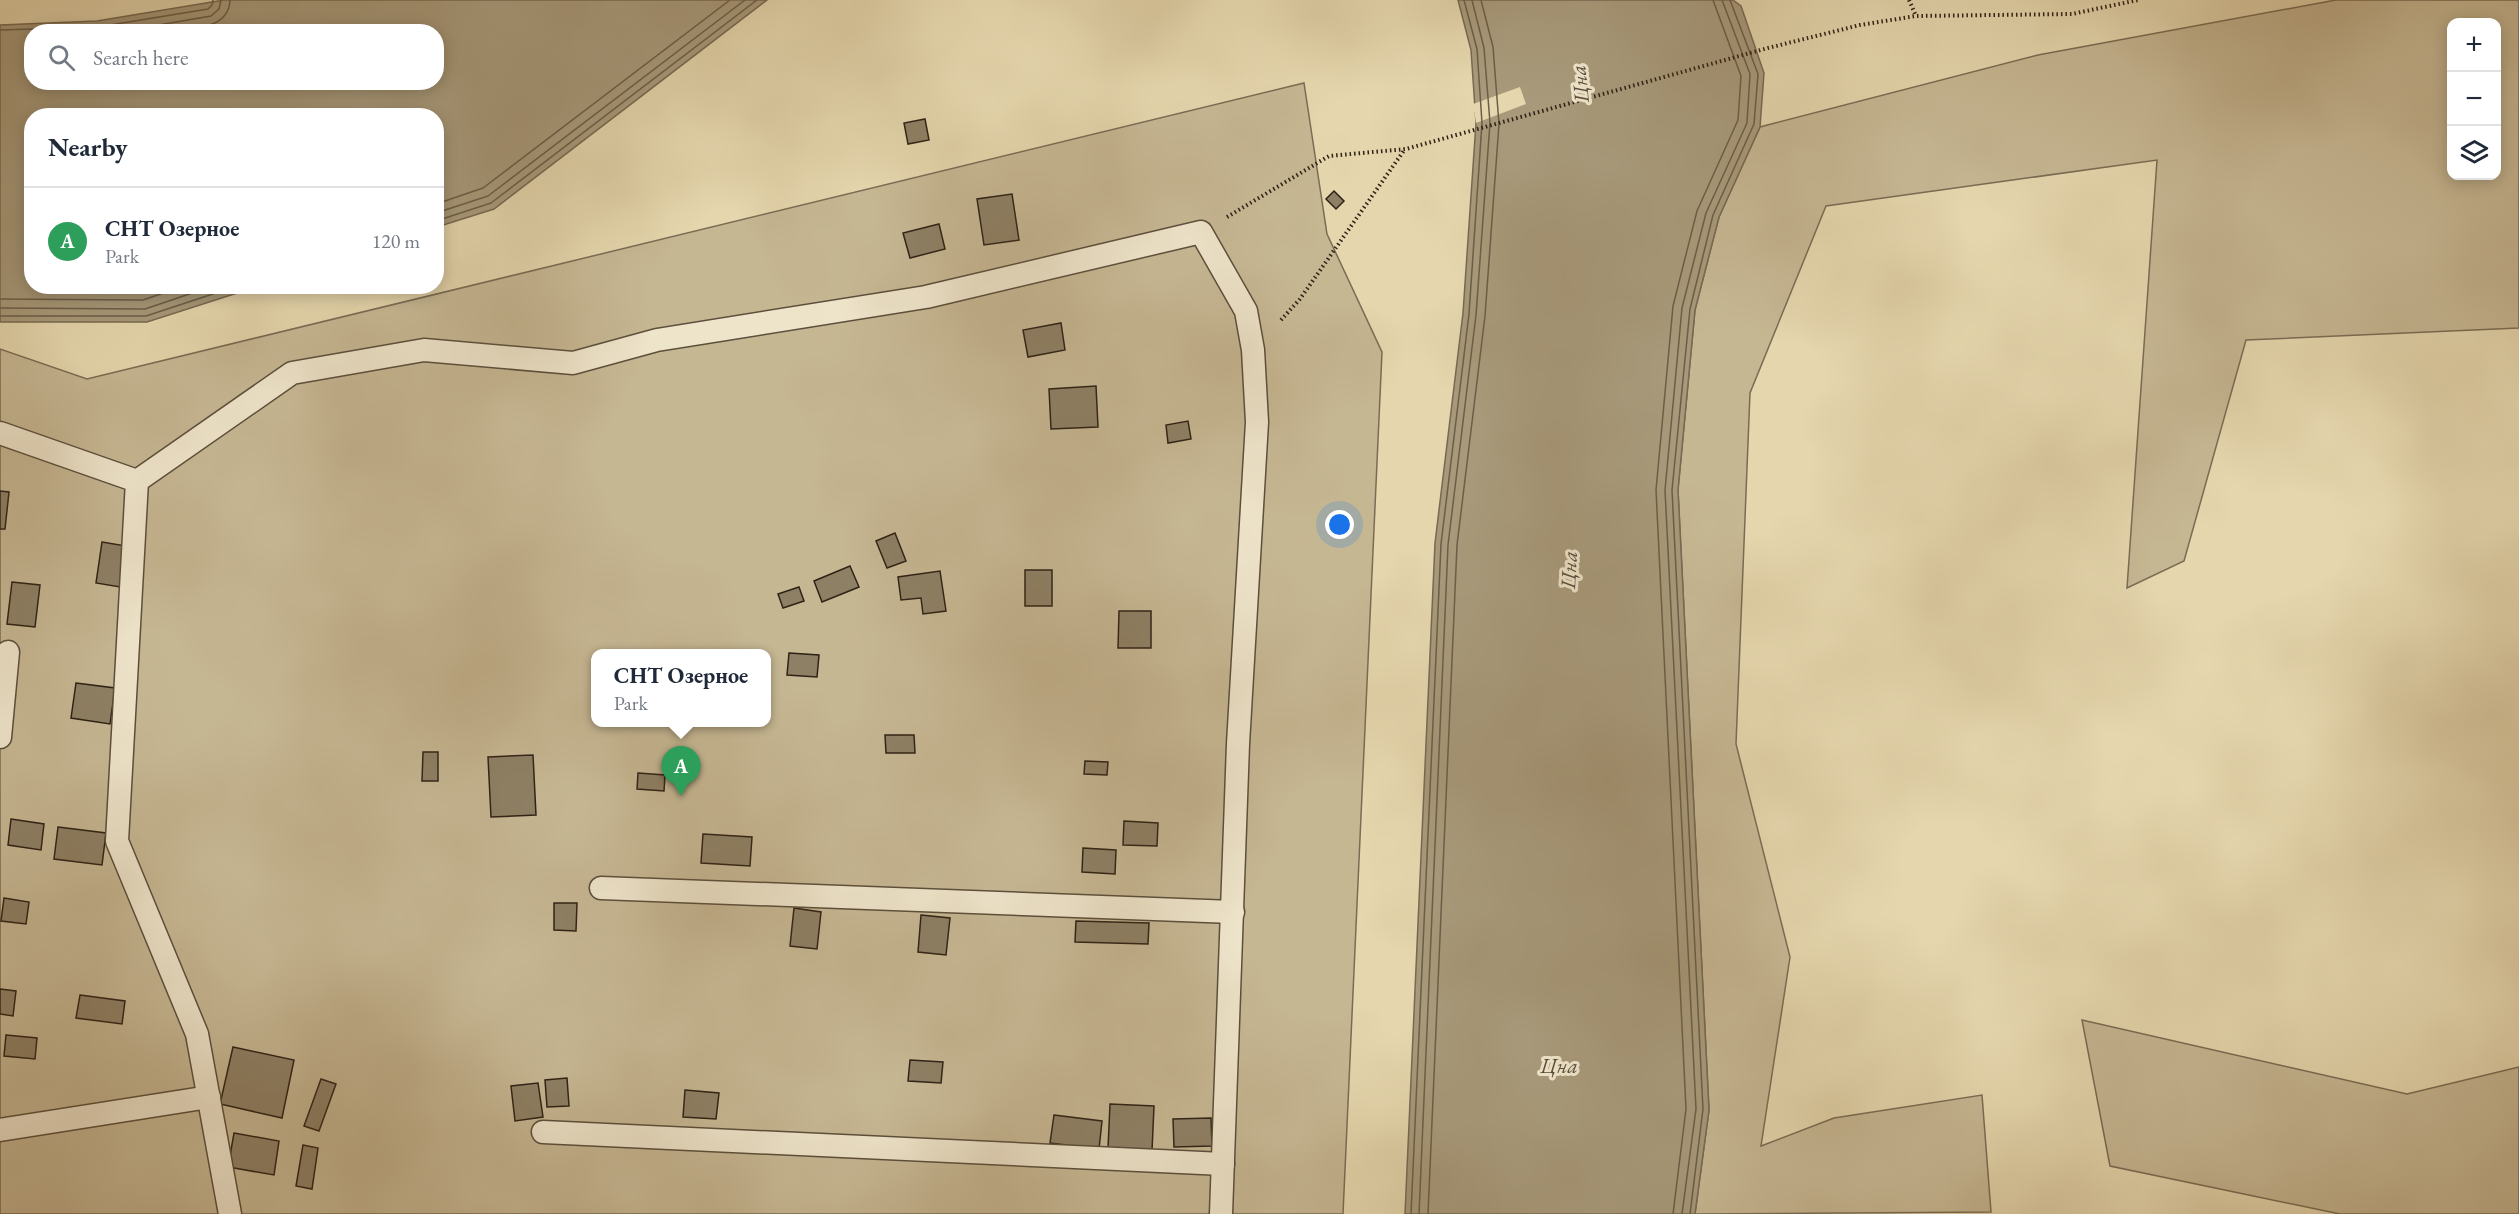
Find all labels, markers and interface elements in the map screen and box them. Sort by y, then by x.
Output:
map controls [2447,18,2501,180]
button: + [2447,18,2501,72]
search box [24,24,444,90]
icon: search [45,41,78,74]
text: Search here [93,43,188,72]
water label: Цна [1564,64,1595,105]
button: − [2447,72,2501,126]
button: layers [2447,126,2501,180]
text: Nearby [48,130,128,164]
text: СНТ Озерное [105,214,239,243]
text: A [60,228,75,254]
text: 120 m [372,228,420,254]
text: Park [105,243,139,269]
your location [1325,510,1354,539]
water label: Цна [1554,550,1583,591]
popup [591,649,771,727]
text: СНТ Озерное [614,661,748,690]
text: Park [614,690,648,716]
pin: A [662,746,700,796]
water label: Цна [1539,1052,1578,1079]

